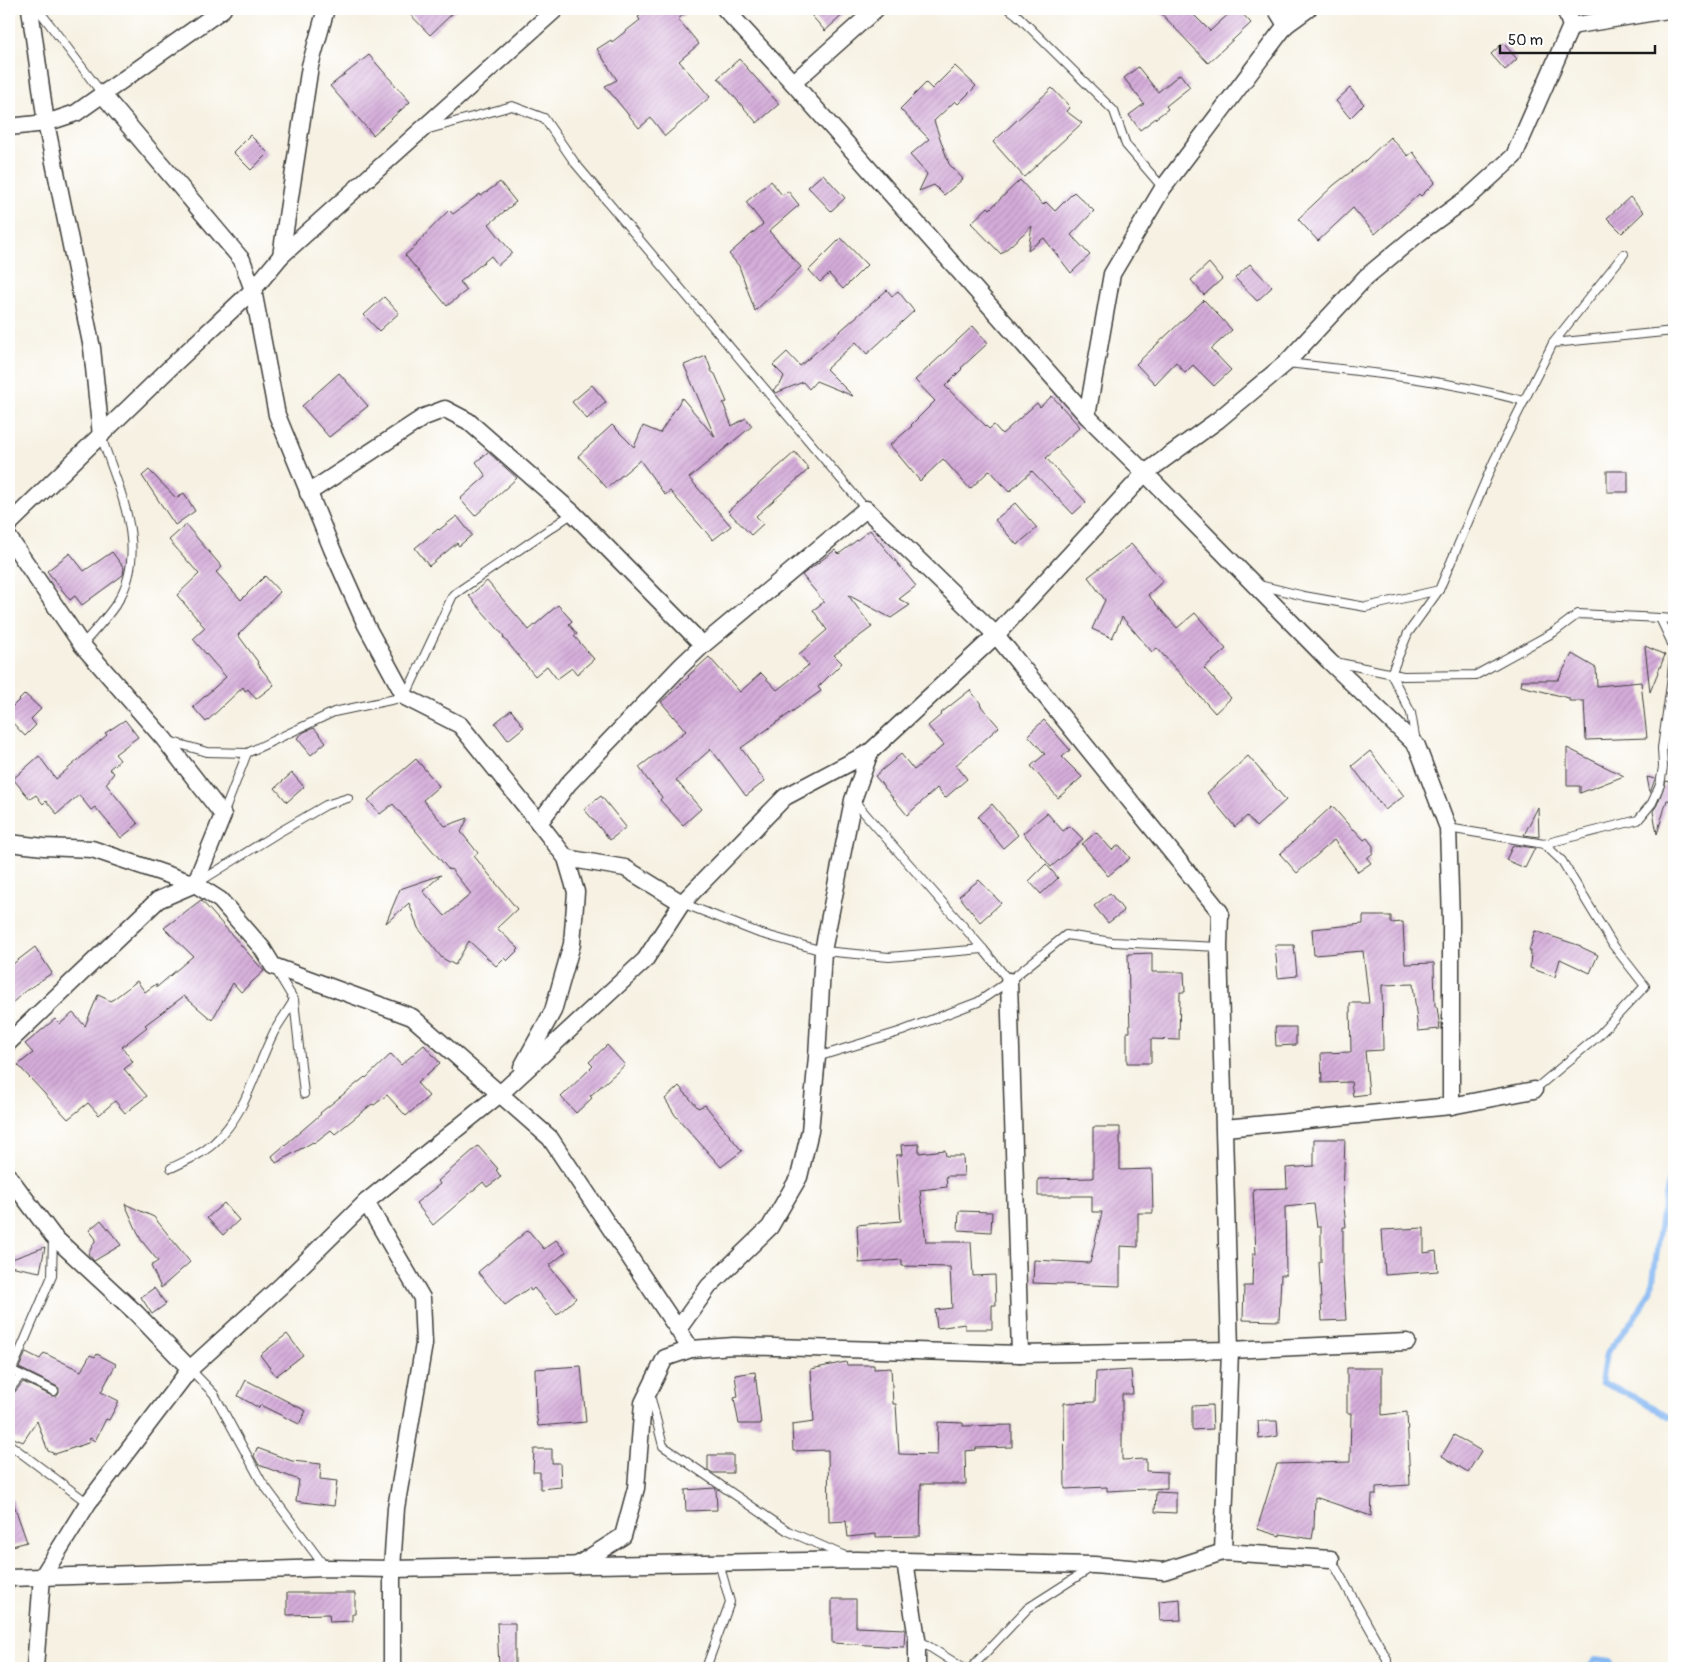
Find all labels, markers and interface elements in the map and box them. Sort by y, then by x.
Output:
scale bar [1500,22,1656,54]
text: 50 m [1508,31,1543,50]

